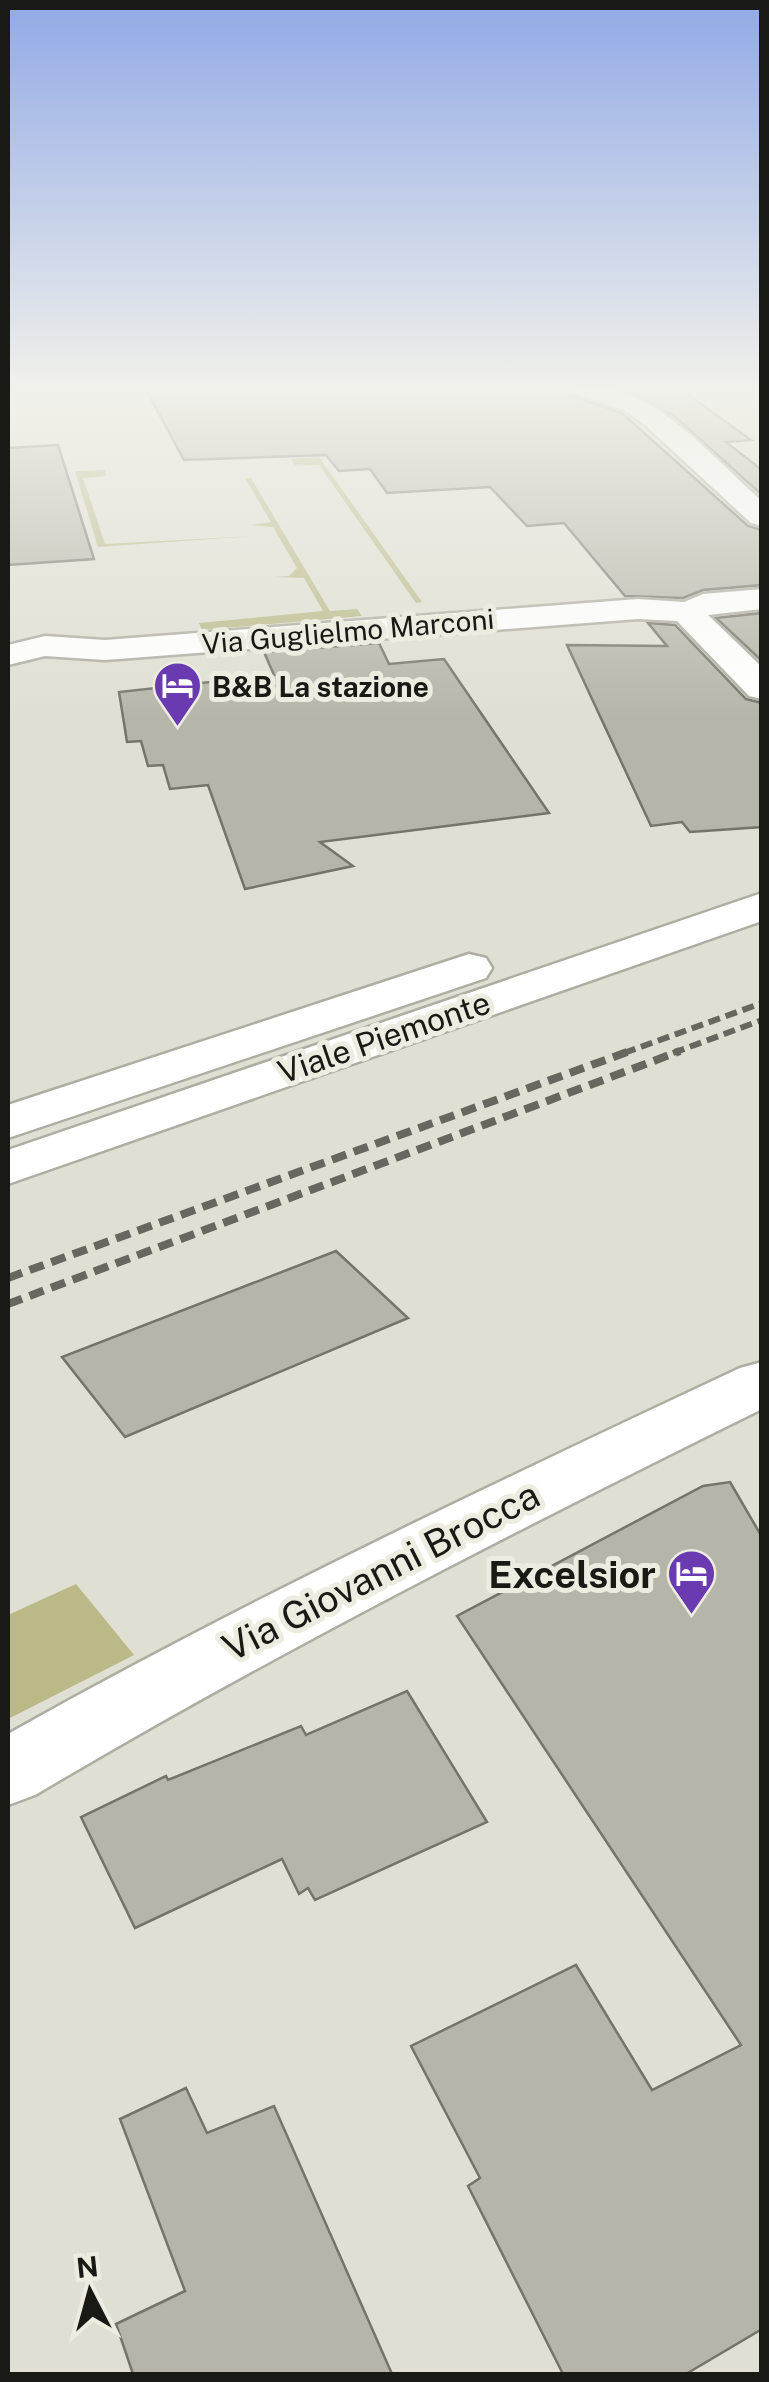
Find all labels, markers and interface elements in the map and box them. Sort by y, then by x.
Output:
street label: Via Guglielmo Marconi [200,602,496,660]
hotel icon: B&B La stazione [151,660,203,728]
place label: B&B La stazione [212,670,429,703]
street label: Viale Piemonte [273,983,495,1091]
street label: Via Giovanni Brocca [215,1472,547,1670]
hotel icon: Excelsior [665,1548,717,1616]
place label: Excelsior [488,1552,656,1597]
north arrow [40,2242,140,2342]
text: N [75,2249,100,2284]

